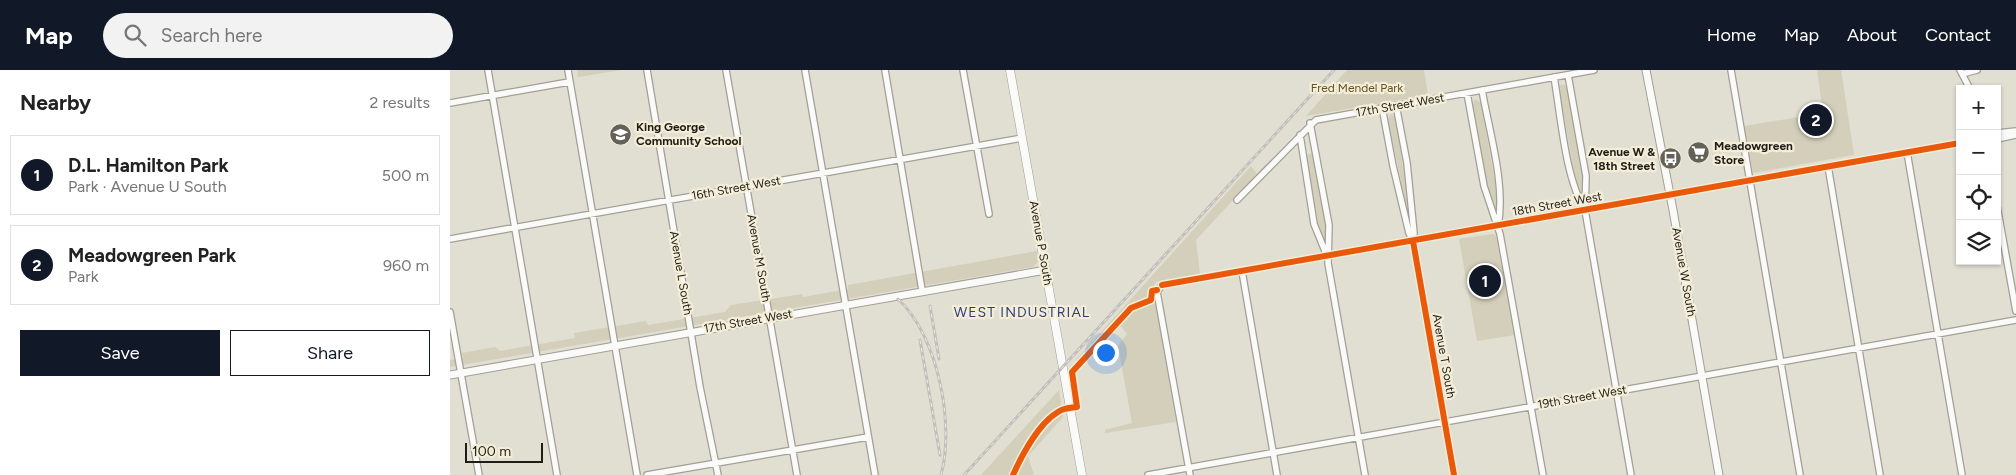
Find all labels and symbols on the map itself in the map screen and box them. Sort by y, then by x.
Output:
park label: Fred Mendel Park [1311,81,1403,95]
street label: 17th Street West [1355,90,1446,120]
pin: 2 [1800,101,1832,139]
place label: King George Community School [636,120,742,148]
school or university icon: King George Community School [608,122,632,146]
place label: Meadowgreen Store [1714,139,1793,167]
supermarket icon: Meadowgreen Store [1686,141,1710,165]
place label: Avenue W & 18th Street [1588,145,1655,173]
bus stop icon: Avenue W & 18th Street [1659,147,1683,171]
street label: 16th Street West [690,173,782,203]
street label: 18th Street West [1511,189,1603,219]
street label: Avenue P South [1027,200,1055,287]
street label: Avenue M South [744,213,774,303]
street label: Avenue W South [1669,226,1699,318]
street label: Avenue L South [667,230,695,316]
pin: 1 [1469,262,1501,300]
district label: WEST INDUSTRIAL [954,304,1090,321]
street label: 17th Street West [703,306,794,336]
street label: Avenue T South [1430,313,1458,400]
your location [1093,340,1119,366]
street label: 19th Street West [1536,382,1628,412]
scale bar [465,440,542,463]

